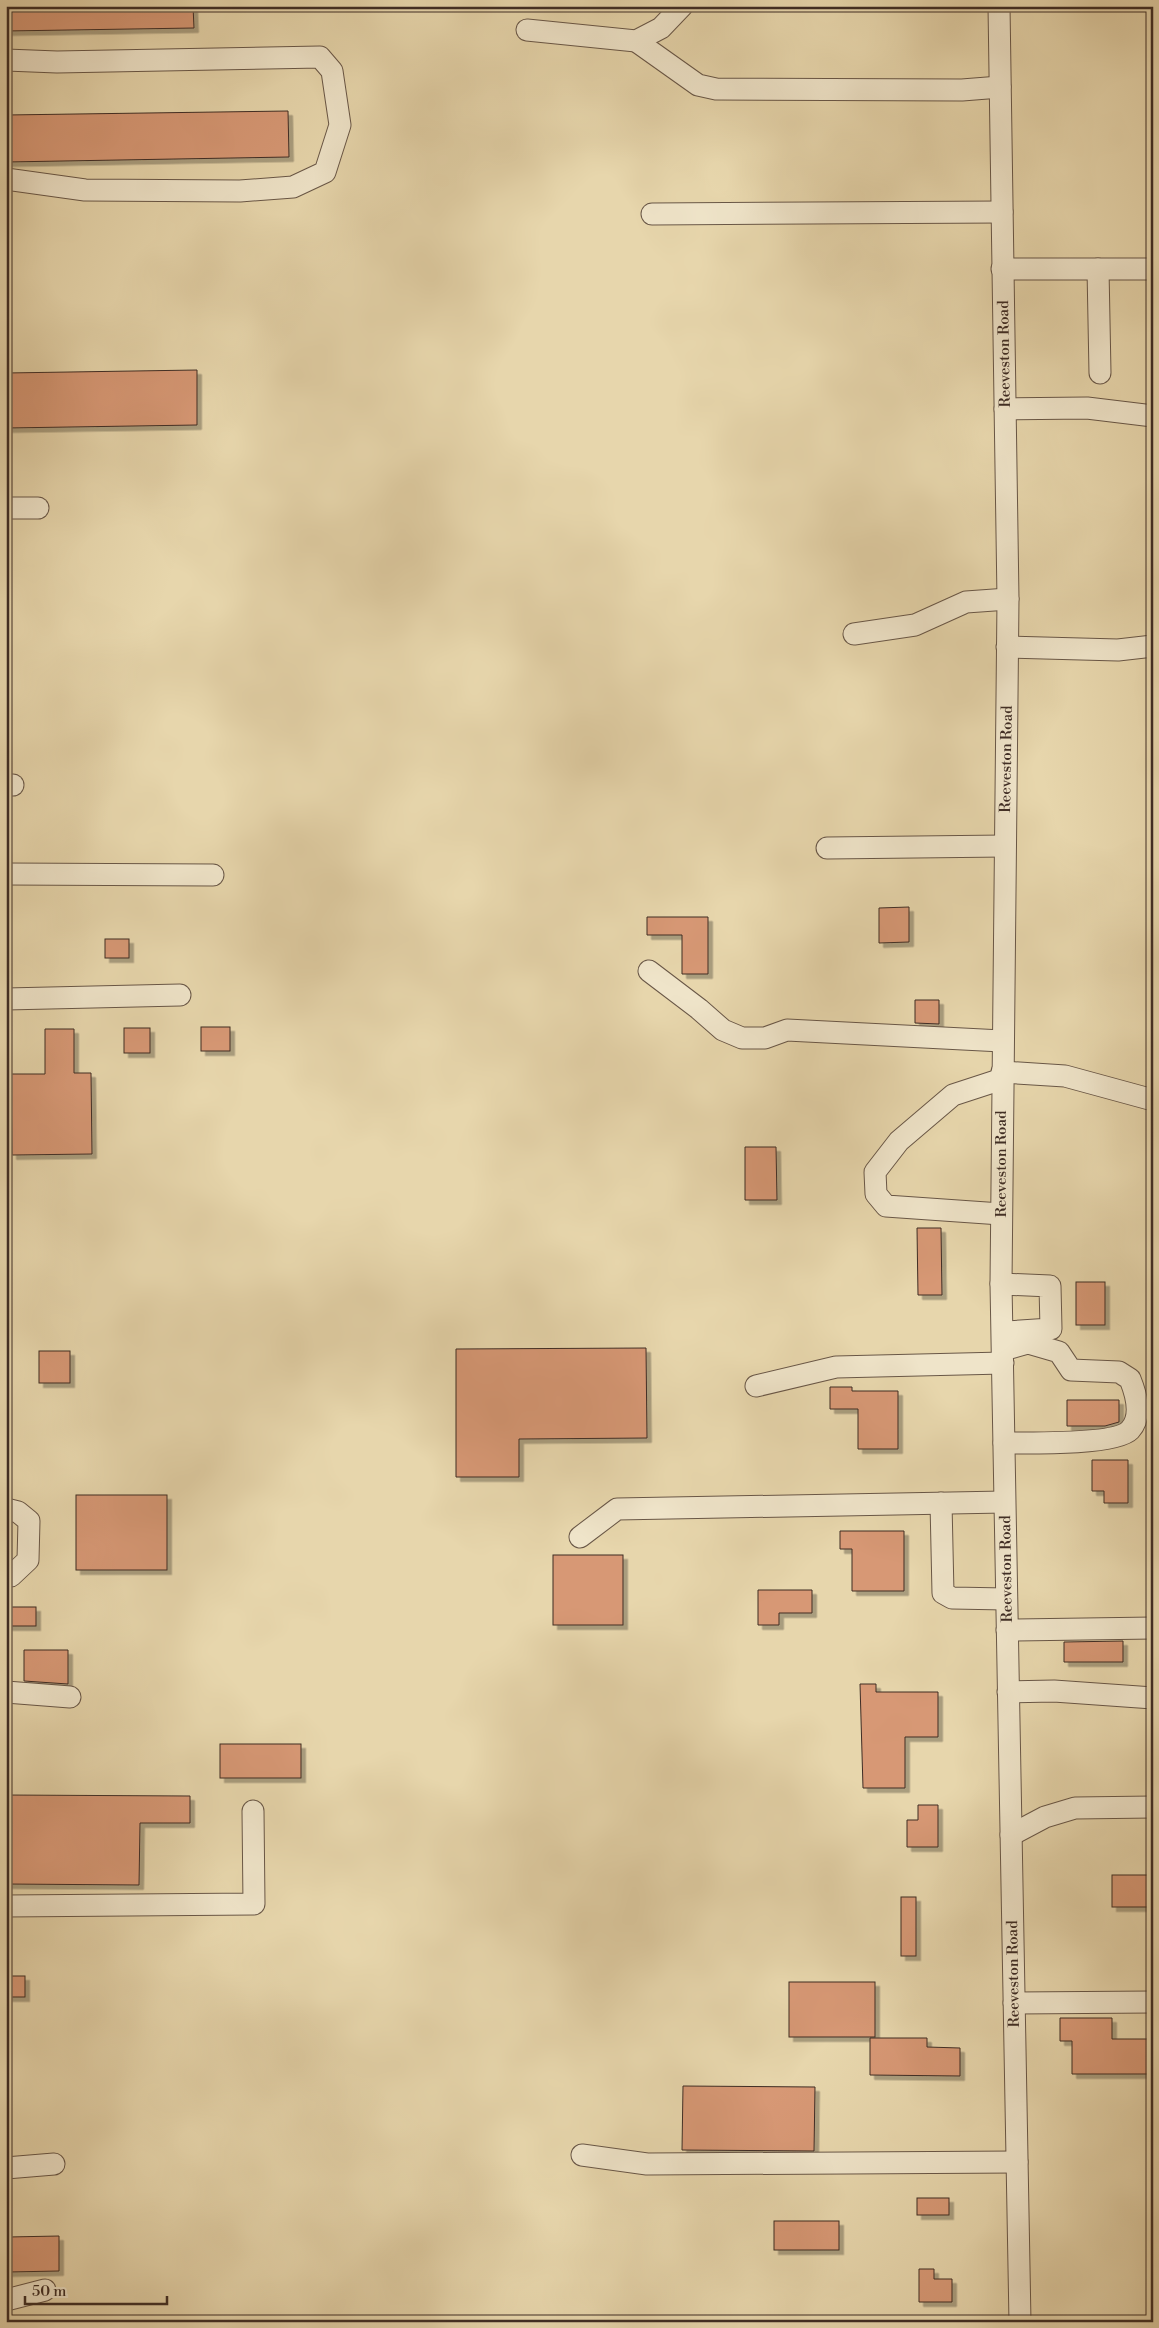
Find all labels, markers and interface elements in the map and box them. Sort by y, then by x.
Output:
street label: Reeveston Road [994,300,1015,408]
street label: Reeveston Road [996,705,1017,813]
street label: Reeveston Road [992,1110,1011,1218]
street label: Reeveston Road [996,1515,1017,1623]
street label: Reeveston Road [1003,1920,1024,2028]
scale bar [25,2273,168,2305]
text: 50 m [32,2282,66,2301]

